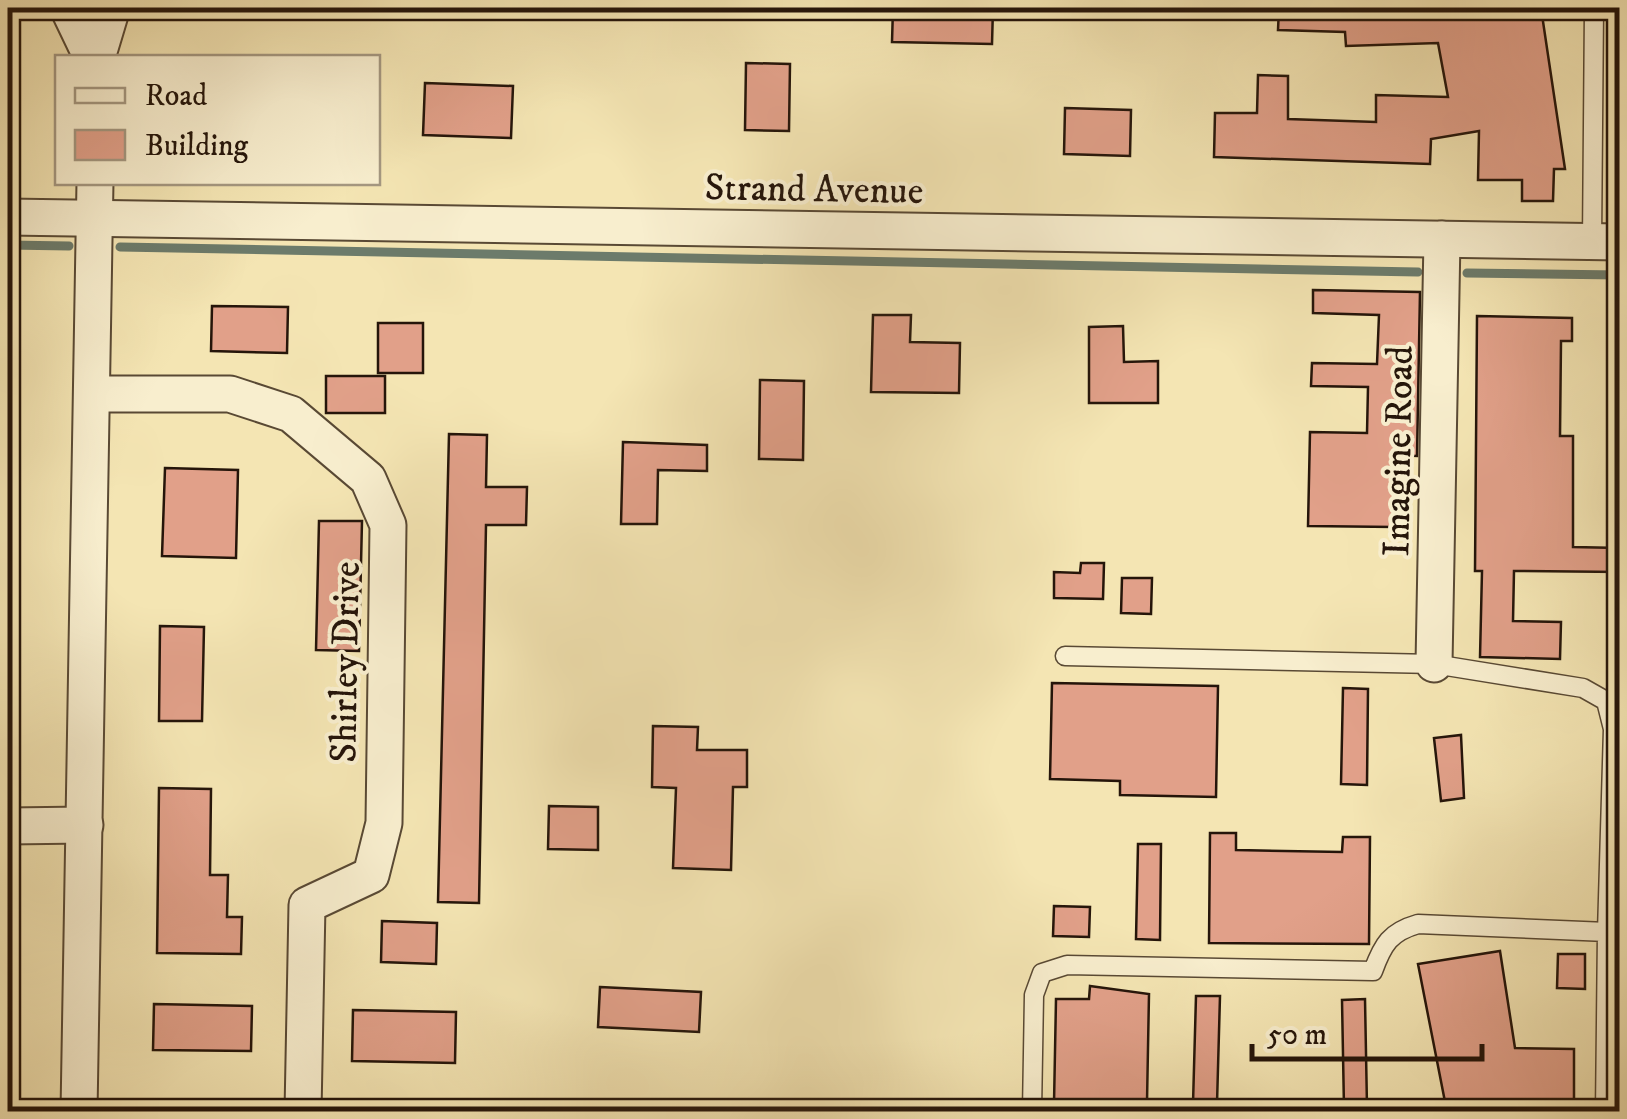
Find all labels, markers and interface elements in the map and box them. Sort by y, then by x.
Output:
legend [55,55,380,185]
text: Road [145,78,207,115]
text: Building [145,128,249,165]
street label: Strand Avenue [704,164,924,216]
street label: Imagine Road [1373,345,1425,557]
street label: Shirley Drive [320,561,372,763]
scale bar [1252,999,1482,1061]
text: 50 m [1267,1017,1327,1054]

